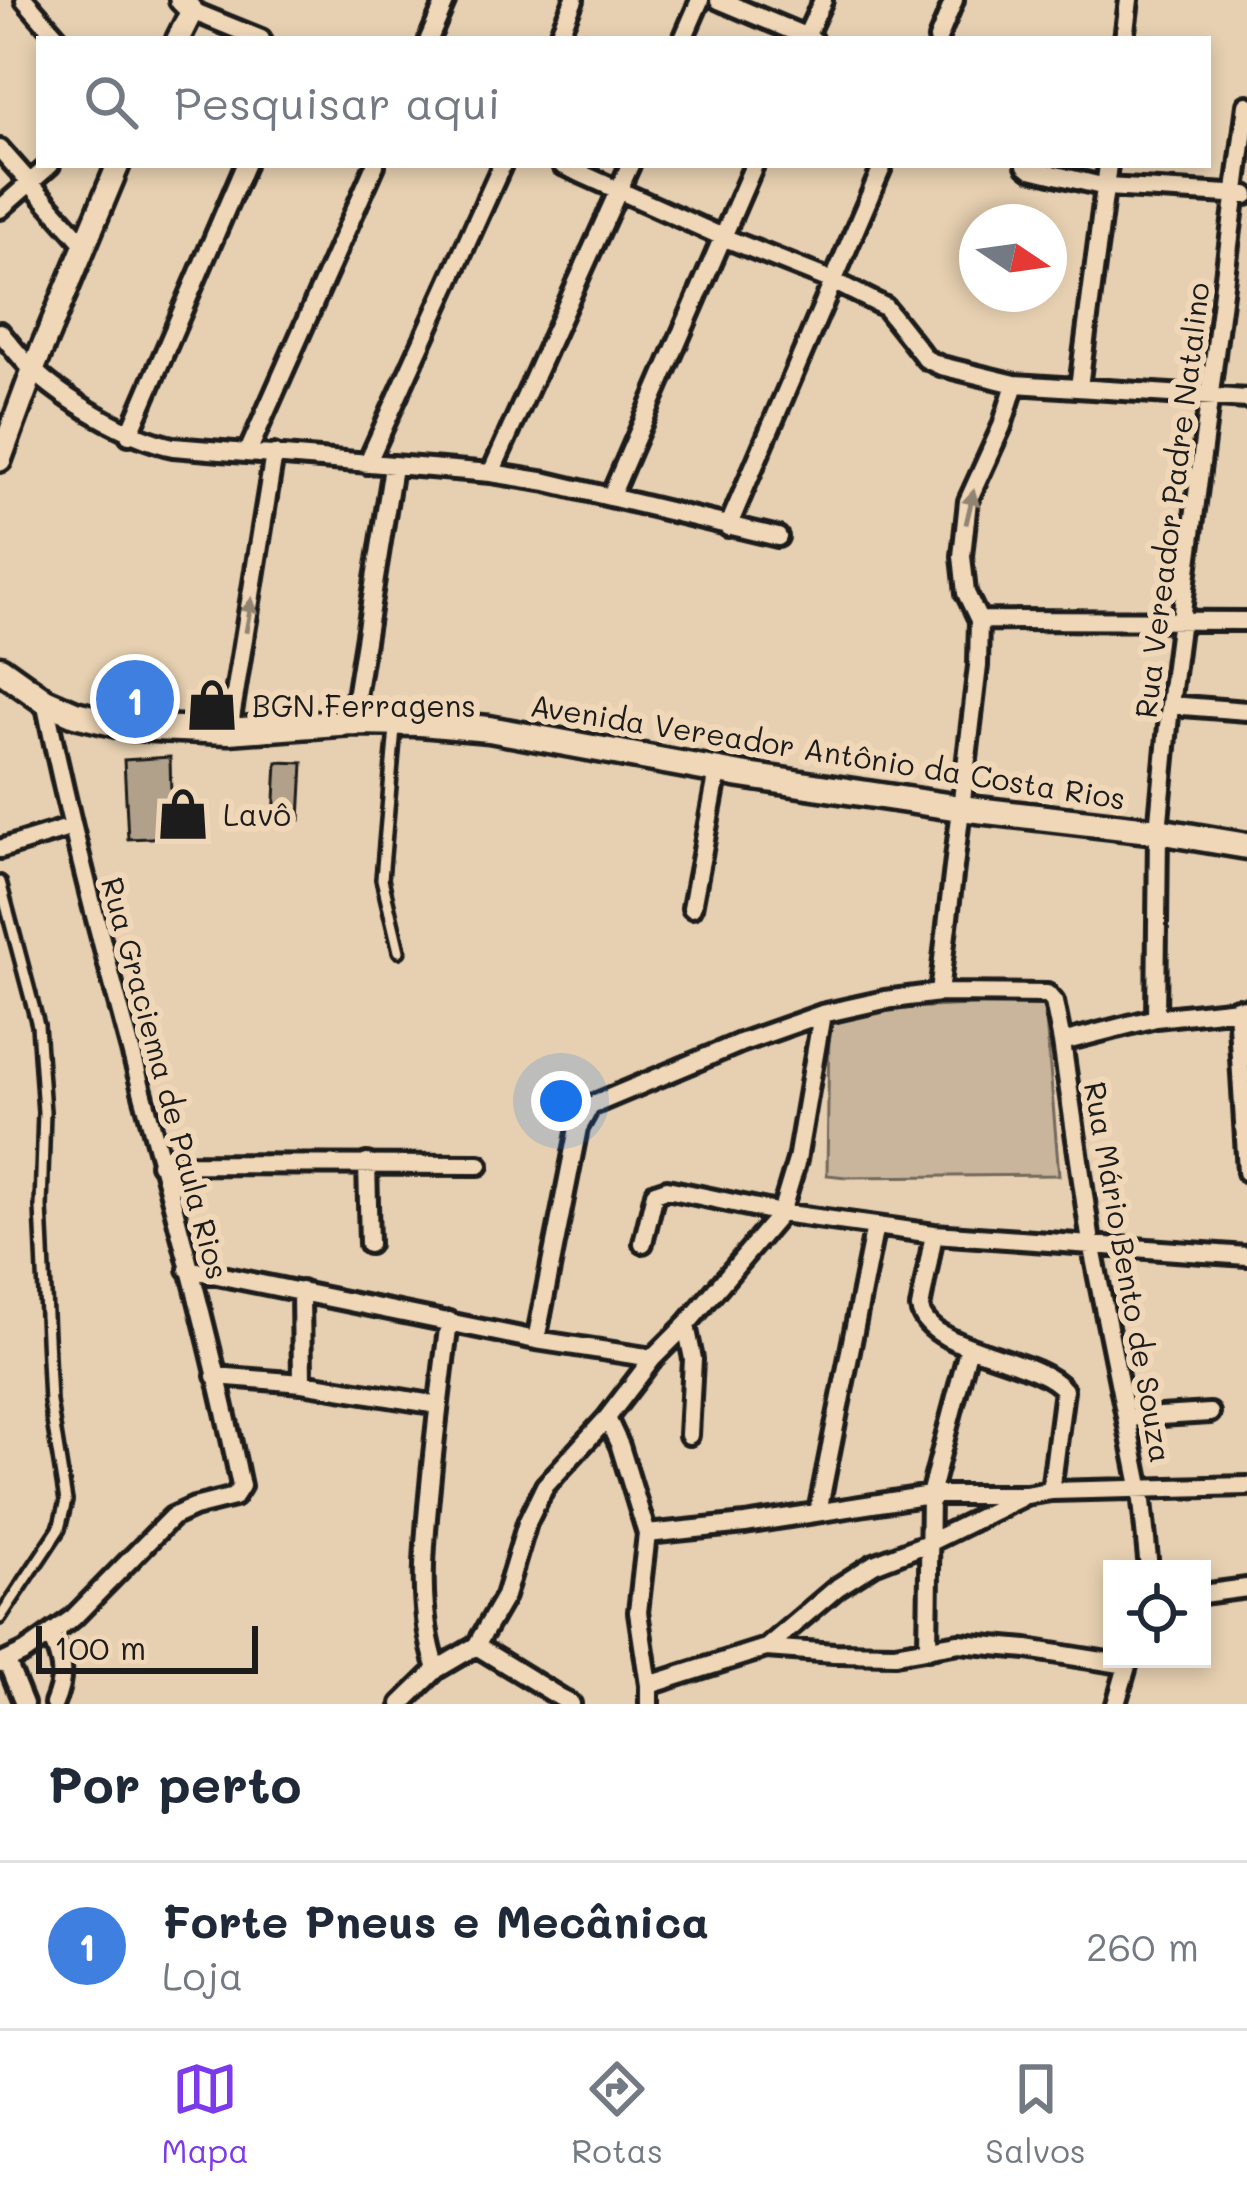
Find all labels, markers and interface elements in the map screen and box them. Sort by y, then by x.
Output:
search box [36,36,1211,168]
icon: search [78,69,144,135]
text: Pesquisar aqui [174,73,501,131]
north arrow [959,204,1067,312]
street label: Rua Vereador Padre Natalino [1124,280,1218,720]
one-way arrow [961,488,980,525]
one-way arrow [240,596,258,634]
pin: 1 [96,654,174,744]
shop icon: BGN Ferragens [183,676,241,734]
street label: Avenida Vereador Antônio da Costa Rios [528,684,1128,818]
place label: BGN Ferragens [252,685,476,725]
shop icon: Lavô [154,785,212,843]
place label: Lavô [223,794,291,834]
street label: Rua Graciema de Paula Rios [93,873,239,1283]
your location [531,1071,591,1131]
street label: Rua Mário Bento de Souza [1076,1078,1182,1466]
map controls [1103,1560,1211,1668]
button: locate [1103,1560,1211,1668]
scale bar [36,1620,258,1673]
text: 100 m [54,1625,146,1668]
text: Por perto [48,1749,301,1816]
text: Forte Pneus e Mecânica [162,1891,709,1949]
text: 1 [78,1920,96,1971]
text: 260 m [1086,1920,1199,1971]
text: Loja [162,1949,243,2000]
tab: Mapa [161,2056,249,2171]
tab: Rotas [571,2056,663,2171]
tab: Salvos [985,2056,1086,2171]

